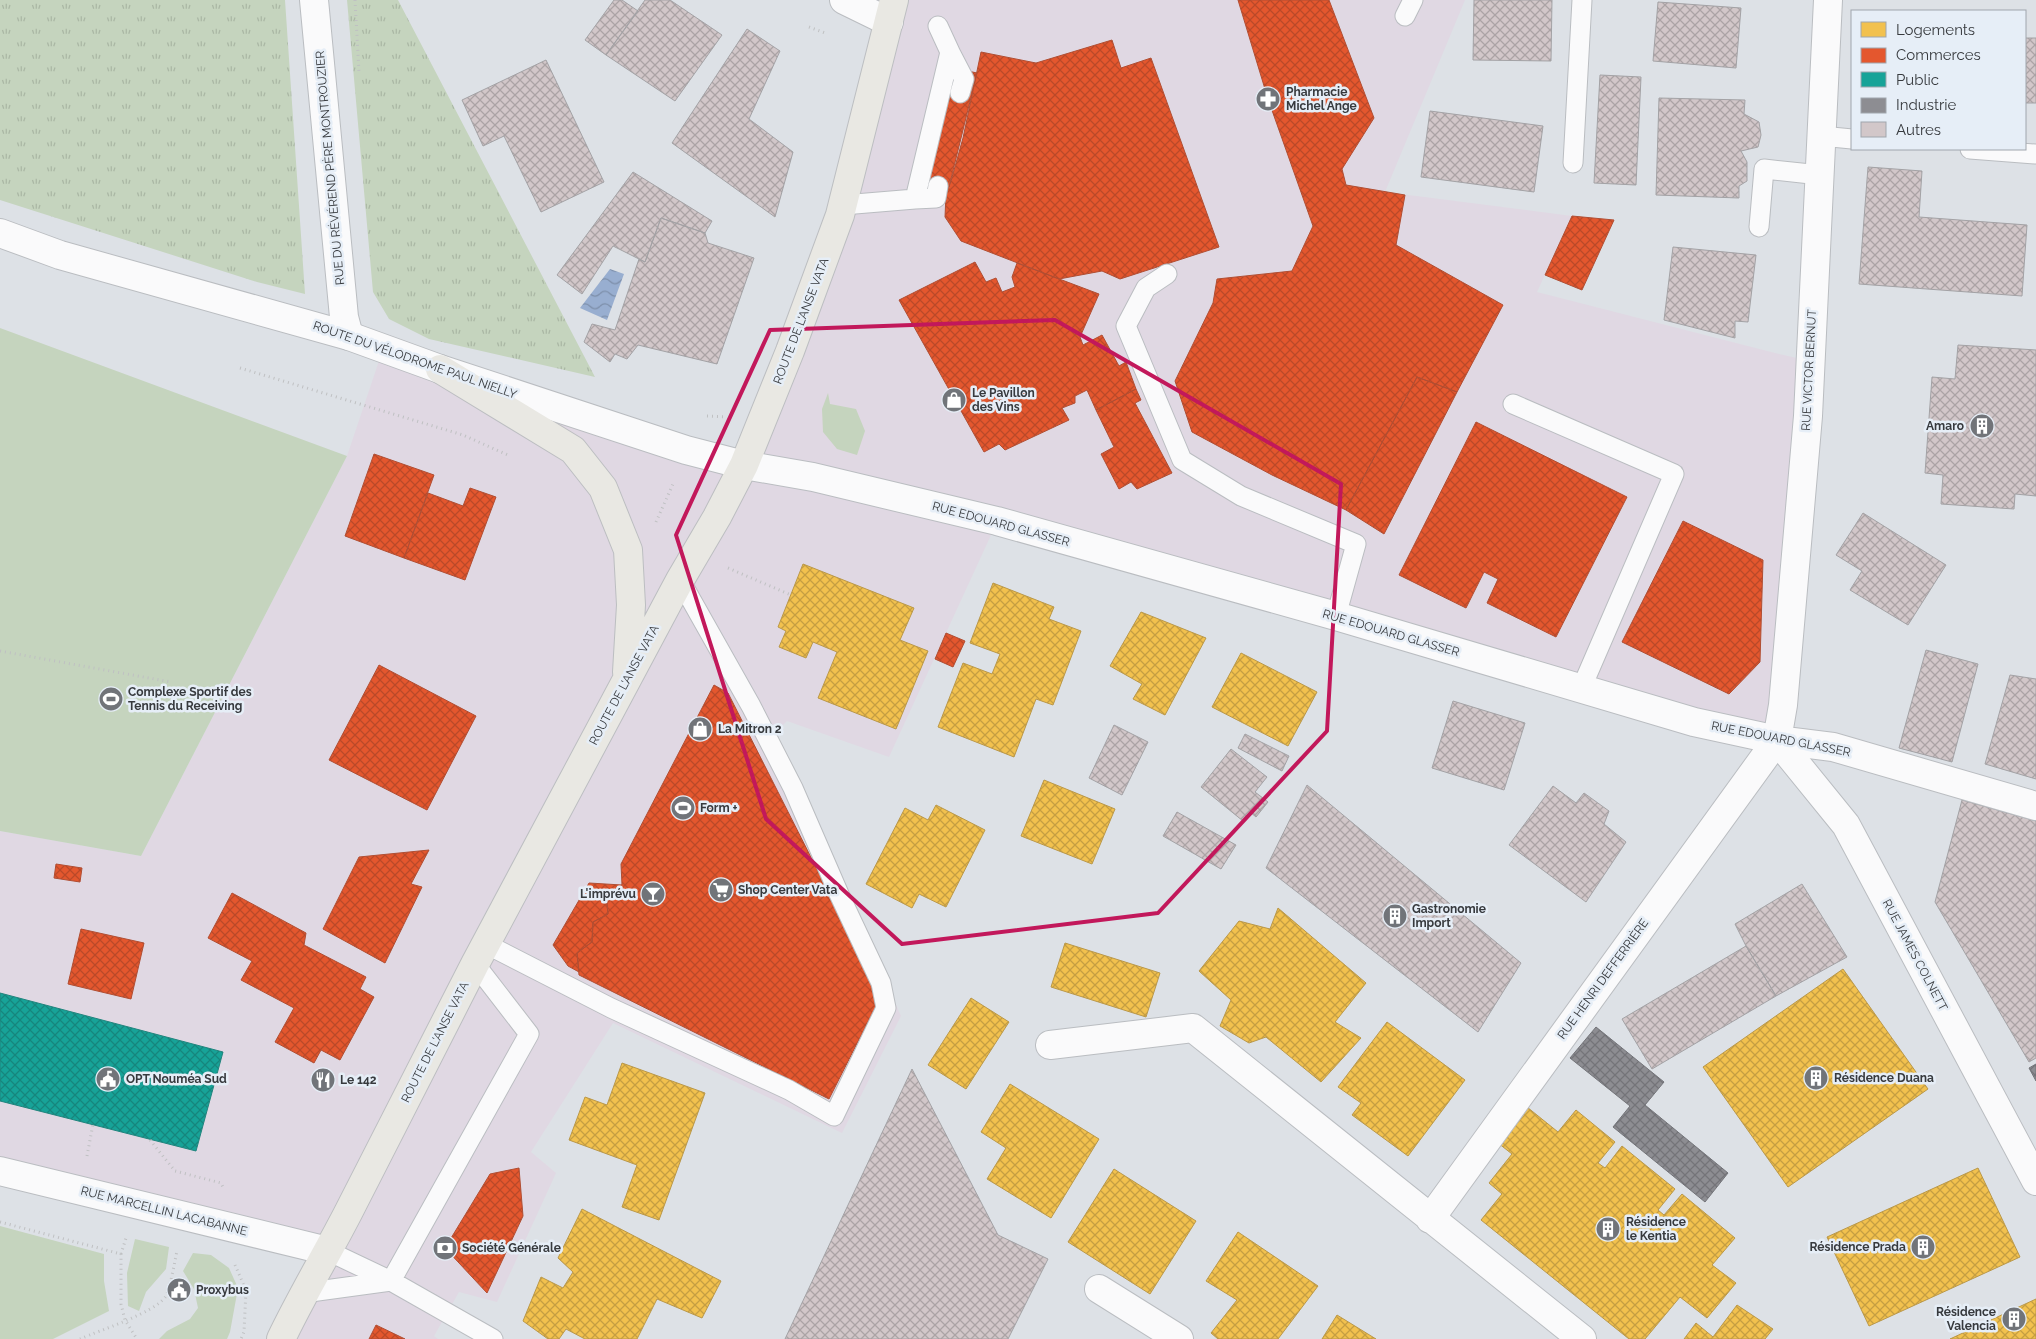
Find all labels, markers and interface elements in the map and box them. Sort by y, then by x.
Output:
legend [1851,10,2026,150]
text: Logements [1896,21,1975,39]
text: Commerces [1896,46,1981,64]
street label: RUE DU RÉVÉREND PÈRE MONTROUZIER [313,50,347,286]
text: Public [1896,71,1939,89]
place label: Pharmacie Michel Ange [1286,85,1357,113]
pharmacy icon: Pharmacie Michel Ange [1255,86,1281,112]
text: Industrie [1896,96,1957,114]
text: Autres [1896,121,1941,139]
street label: ROUTE DE L'ANSE VATA [770,256,832,386]
street label: RUE VICTOR BERNUT [1799,308,1819,431]
street label: ROUTE DU VÉLODROME PAUL NIELLY [311,318,519,402]
place label: Le Pavillon des Vins [972,386,1035,414]
shop icon: Le Pavillon des Vins [941,387,967,413]
building icon: Amaro [1969,413,1995,439]
place label: Amaro [1926,419,1964,433]
street label: RUE EDOUARD GLASSER [931,499,1071,549]
street label: RUE EDOUARD GLASSER [1321,607,1461,659]
street label: ROUTE DE L'ANSE VATA [586,623,662,747]
place label: Complexe Sportif des Tennis du Receiving [128,685,252,713]
sports icon: Complexe Sportif des Tennis du Receiving [98,686,124,712]
shop icon: La Mitron 2 [687,716,713,742]
street label: RUE EDOUARD GLASSER [1710,719,1852,759]
place label: La Mitron 2 [718,722,782,736]
sports icon: Form + [670,795,696,821]
place label: Form + [700,801,738,815]
supermarket icon: Shop Center Vata [708,877,734,903]
bar icon: L'imprévu [640,881,666,907]
place label: Shop Center Vata [738,883,837,897]
place label: L'imprévu [580,887,636,901]
street label: RUE JAMES COLNETT [1880,897,1951,1014]
place label: Gastronomie Import [1412,902,1486,930]
building icon: Gastronomie Import [1382,903,1408,929]
street label: RUE HENRI DEFFERRIÈRE [1555,916,1651,1042]
street label: ROUTE DE L'ANSE VATA [398,979,472,1105]
building icon: Résidence Duana [1803,1065,1829,1091]
public building icon: OPT Nouméa Sud [95,1066,121,1092]
restaurant icon: Le 142 [310,1067,336,1093]
place label: Résidence Duana [1834,1071,1934,1085]
place label: OPT Nouméa Sud [126,1072,227,1086]
place label: Le 142 [340,1073,377,1087]
street label: RUE MARCELLIN LACABANNE [79,1183,249,1239]
place label: Résidence le Kentia [1626,1215,1686,1243]
building icon: Résidence le Kentia [1595,1216,1621,1242]
building icon: Résidence Prada [1910,1234,1936,1260]
bank icon: Société Générale [432,1235,458,1261]
place label: Résidence Prada [1810,1240,1906,1254]
place label: Société Générale [462,1241,561,1255]
public building icon: Proxybus [166,1277,192,1303]
place label: Proxybus [196,1283,249,1297]
place label: Résidence Valencia [1936,1305,1996,1333]
building icon: Résidence Valencia [2001,1306,2027,1332]

